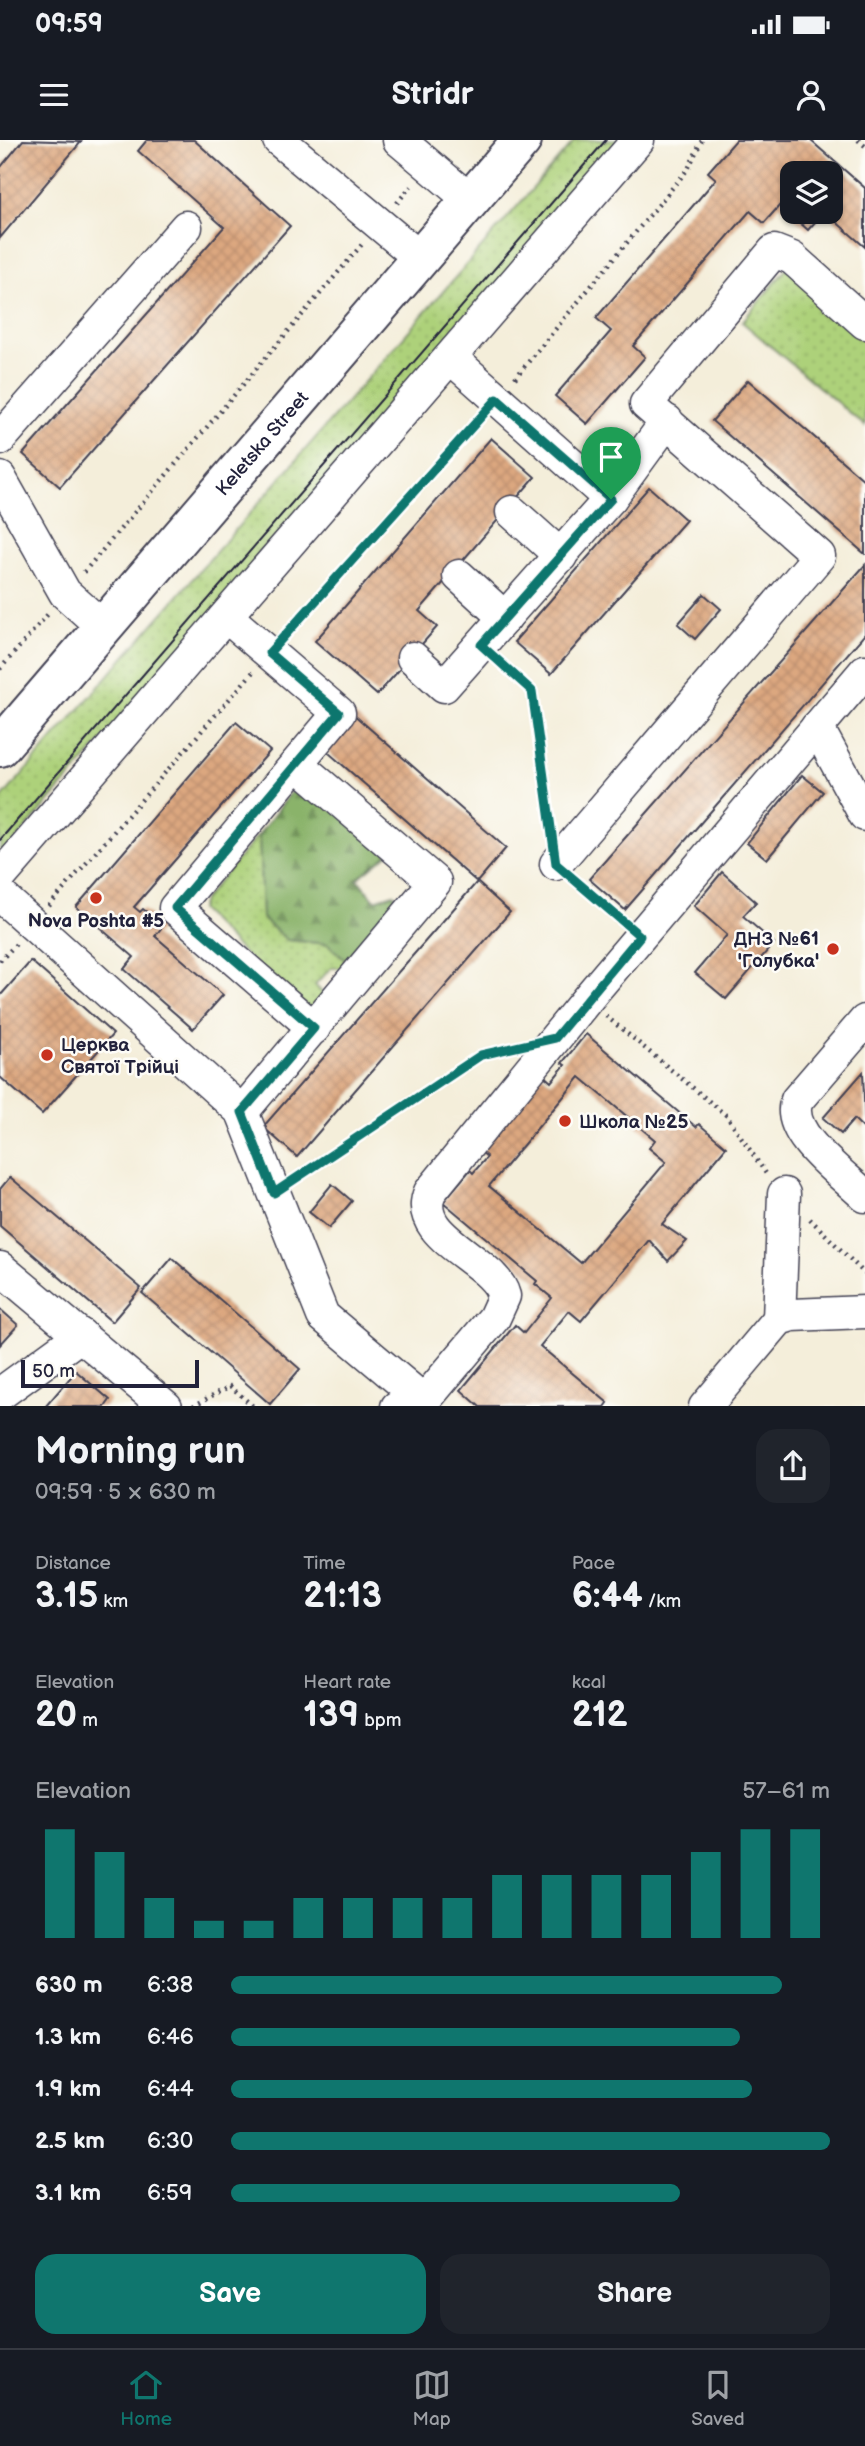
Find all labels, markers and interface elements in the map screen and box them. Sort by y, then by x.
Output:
text: 09:59 [35,9,103,40]
text: Stridr [391,75,474,114]
icon: menu [35,76,73,114]
icon: person [792,76,830,114]
map controls [780,161,843,224]
button: layers [780,161,843,224]
street label: Keletska Street [211,387,314,501]
pin [581,427,641,499]
icon: arrive [592,438,630,476]
marker: Nova Poshta #5 [88,890,104,906]
place label: Nova Poshta #5 [28,910,164,933]
place label: ДНЗ №61 'Голубка' [734,928,819,973]
marker: ДНЗ №61 'Голубка' [825,941,841,957]
place label: Церква Святої Трійці [61,1034,179,1079]
marker: Церква Святої Трійці [39,1047,55,1063]
place label: Школа №25 [579,1111,688,1134]
marker: Школа №25 [557,1113,573,1129]
scale bar [21,1358,200,1389]
text: 50 m [32,1360,75,1383]
text: Morning run [35,1429,246,1474]
button: share [756,1429,830,1503]
text: 09:59 · 5 × 630 m [35,1478,216,1506]
text: Distance [35,1552,111,1575]
text: Time [303,1552,345,1575]
text: Pace [572,1552,615,1575]
text: 3.15 [35,1575,98,1618]
text: 21:13 [303,1575,382,1618]
text: 6:44 [572,1575,643,1618]
text: km [98,1590,128,1613]
text: /km [643,1590,681,1613]
text: Elevation [35,1671,114,1694]
text: Heart rate [303,1671,391,1694]
text: kcal [572,1671,606,1694]
text: 20 [35,1694,77,1737]
text: 139 [303,1694,359,1737]
text: 212 [572,1694,628,1737]
text: m [77,1709,98,1732]
text: bpm [359,1709,402,1732]
text: Elevation [35,1777,131,1805]
text: 57–61 m [742,1777,830,1805]
text: 630 m [35,1971,103,1999]
text: 6:38 [147,1971,193,1999]
text: 1.3 km [35,2023,101,2051]
text: 6:46 [147,2023,194,2051]
text: 1.9 km [35,2075,101,2103]
text: 6:44 [147,2075,194,2103]
text: 2.5 km [35,2127,105,2155]
text: 6:30 [147,2127,193,2155]
text: 3.1 km [35,2179,101,2207]
text: 6:59 [147,2179,192,2207]
button: Save [35,2254,426,2334]
button: Share [440,2254,830,2334]
tab: Home [120,2366,172,2431]
tab: Map [413,2366,451,2431]
tab: Saved [691,2366,745,2431]

